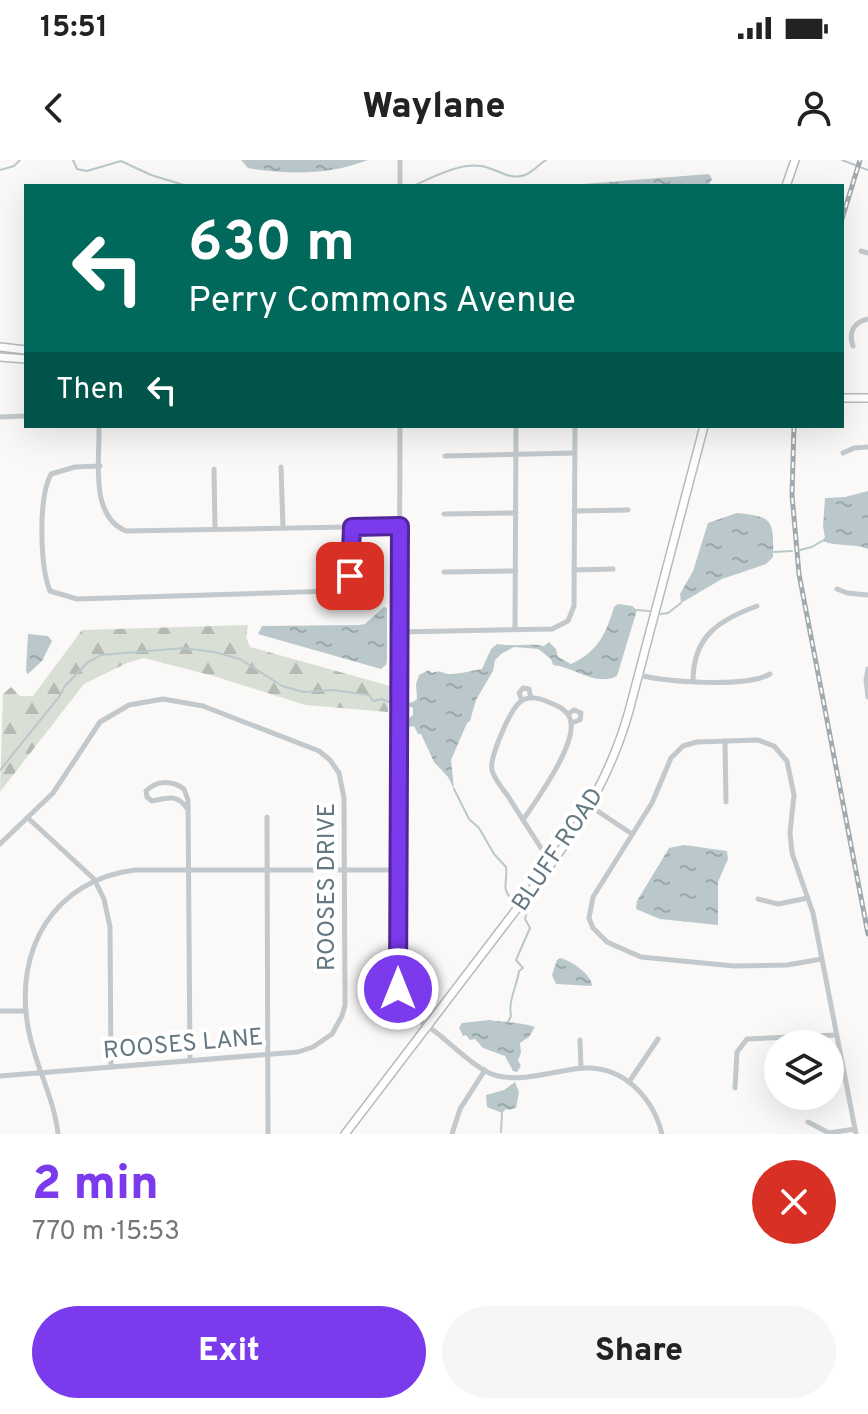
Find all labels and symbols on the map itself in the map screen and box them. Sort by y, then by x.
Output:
pin [316,542,384,610]
street label: BLUFF ROAD [506,783,611,918]
street label: ROOSES DRIVE [313,803,343,971]
position arrow [356,947,440,1031]
street label: ROOSES LANE [102,1023,264,1067]

